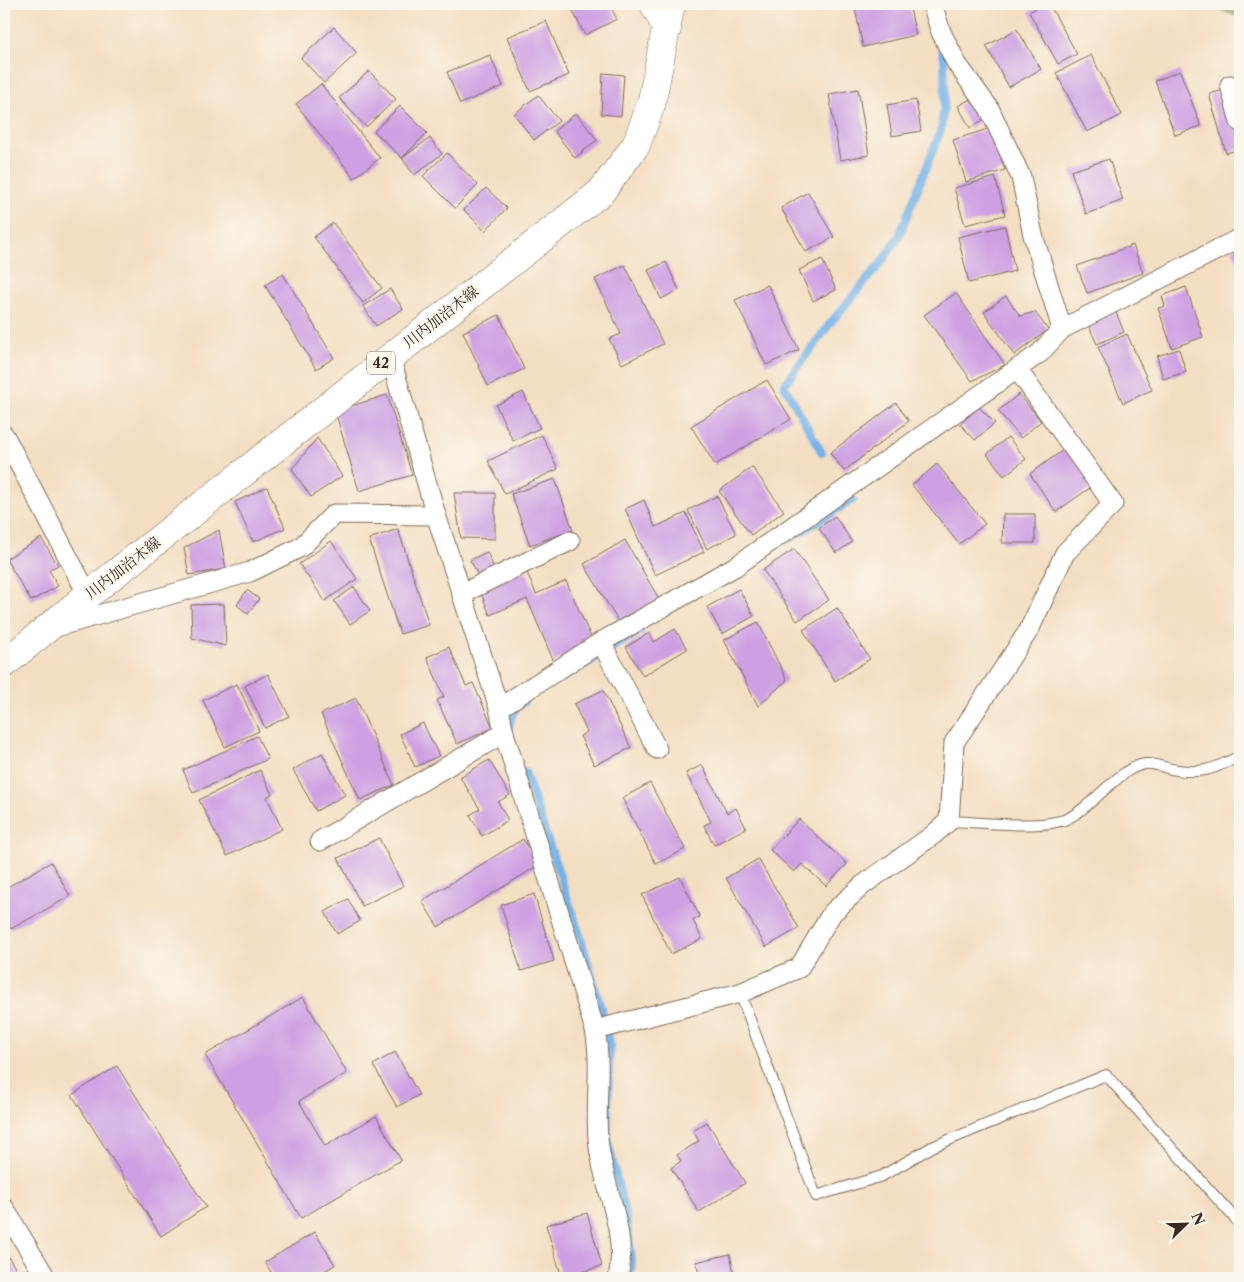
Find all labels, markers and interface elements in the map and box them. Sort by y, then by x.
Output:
street label: 川内加治木線 [399,281,482,352]
road number: 42 [367,352,395,374]
street label: 川内加治木線 [81,532,164,603]
north arrow [1162,1200,1212,1250]
text: N [1187,1210,1209,1228]

